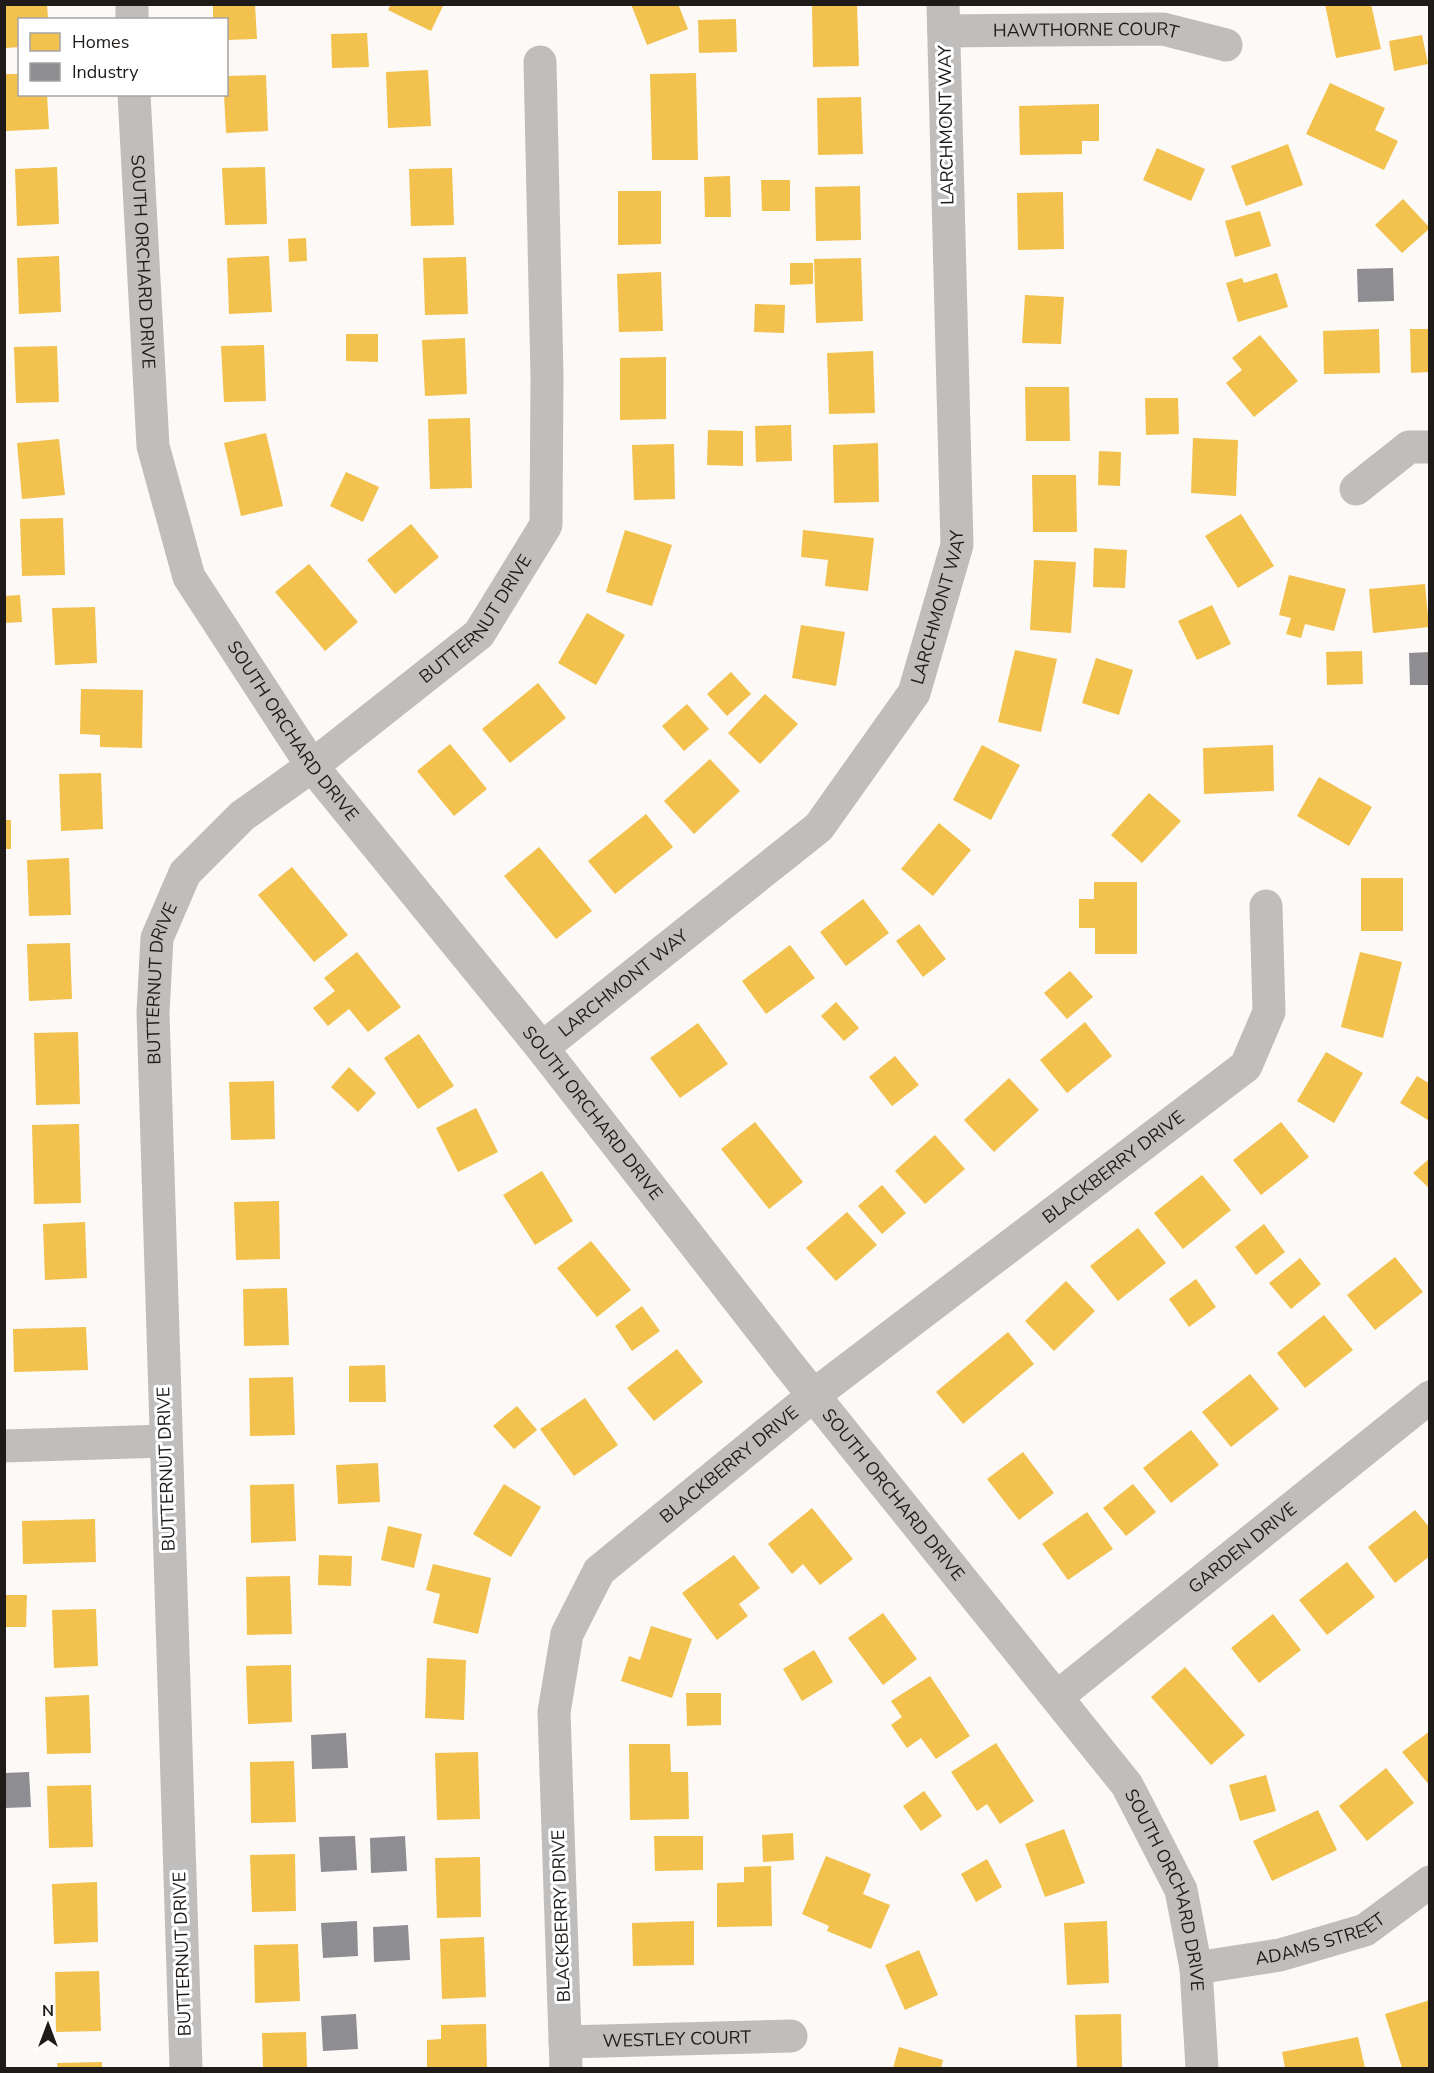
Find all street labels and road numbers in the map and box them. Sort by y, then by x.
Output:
street label: HAWTHORNE COURT [993,17,1182,45]
street label: LARCHMONT WAY [933,45,959,205]
street label: SOUTH ORCHARD DRIVE [125,154,161,370]
street label: LARCHMONT WAY [905,529,970,687]
street label: BUTTERNUT DRIVE [414,550,537,689]
street label: SOUTH ORCHARD DRIVE [222,636,364,826]
street label: BUTTERNUT DRIVE [141,899,183,1065]
street label: LARCHMONT WAY [553,924,693,1042]
street label: SOUTH ORCHARD DRIVE [517,1021,668,1205]
street label: BLACKBERRY DRIVE [1037,1105,1189,1229]
street label: BUTTERNUT DRIVE [151,1386,181,1552]
street label: BLACKBERRY DRIVE [655,1401,804,1529]
street label: SOUTH ORCHARD DRIVE [817,1403,970,1586]
street label: GARDEN DRIVE [1183,1497,1302,1599]
street label: SOUTH ORCHARD DRIVE [1119,1785,1209,1992]
street label: BLACKBERRY DRIVE [546,1829,576,2003]
street label: BUTTERNUT DRIVE [167,1871,197,2037]
street label: ADAMS STREET [1254,1907,1390,1971]
street label: WESTLEY COURT [602,2025,752,2053]

